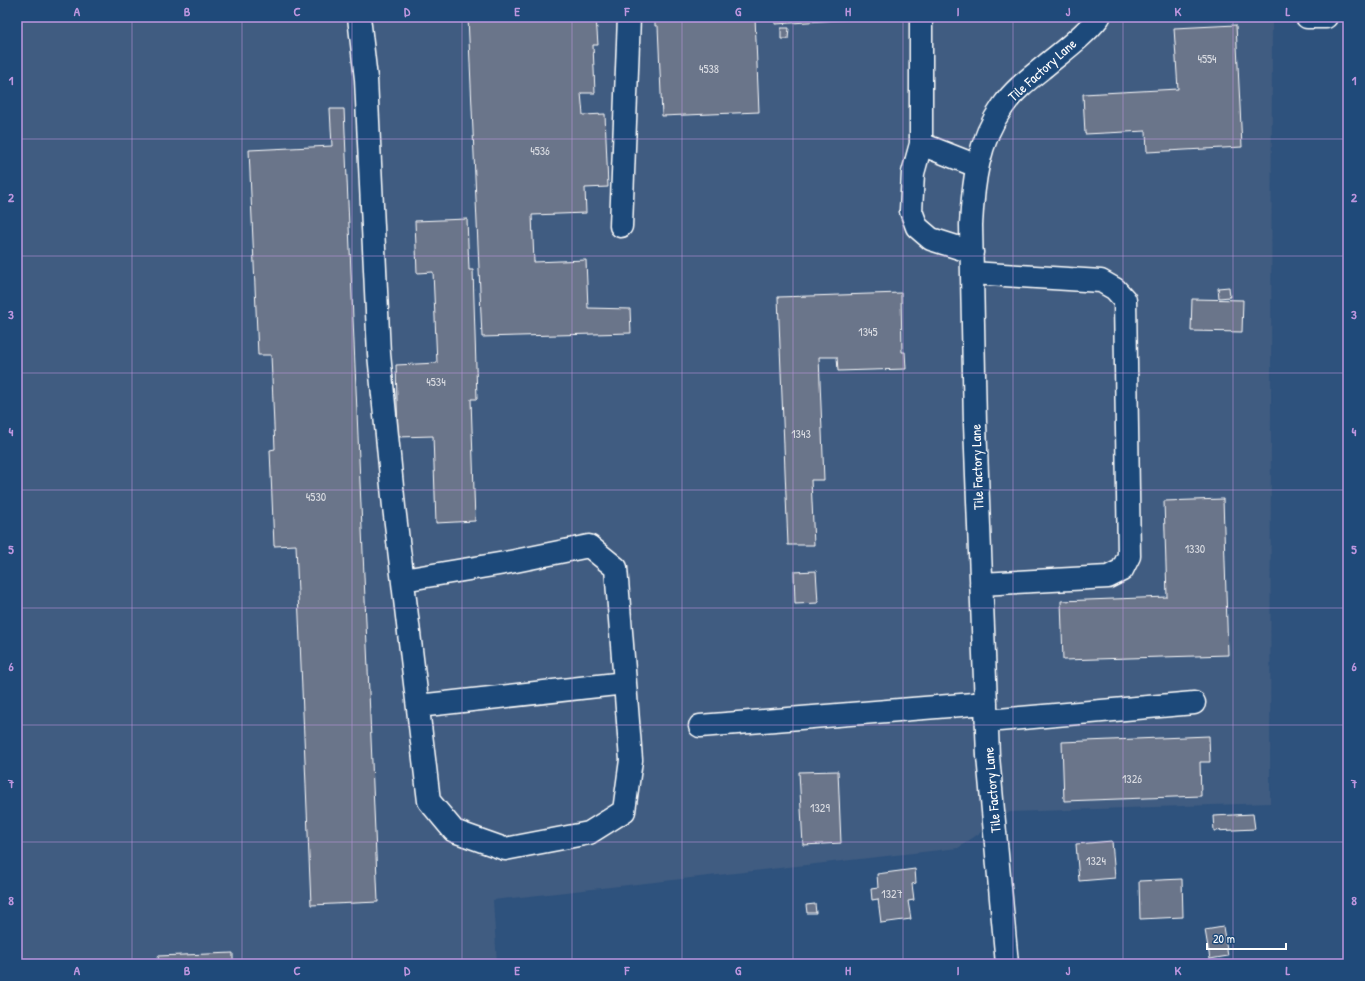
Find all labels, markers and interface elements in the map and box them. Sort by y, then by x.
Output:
text: A [74,2,81,20]
text: B [184,2,191,20]
text: C [293,2,301,20]
text: D [404,2,411,20]
text: E [514,2,520,20]
text: F [624,2,631,20]
text: G [735,2,742,20]
text: H [845,2,851,20]
text: I [956,2,960,20]
text: J [1066,2,1071,20]
text: K [1175,2,1182,20]
text: L [1286,2,1291,20]
street label: Tile Factory Lane [1003,34,1081,106]
house number: 4554 [1197,50,1217,67]
house number: 4538 [699,60,719,77]
text: 1 [9,71,14,89]
text: 1 [1352,71,1357,89]
house number: 4536 [530,142,550,159]
text: 2 [8,188,15,206]
text: 2 [1351,188,1358,206]
text: 3 [8,305,14,323]
text: 3 [1351,305,1357,323]
house number: 1345 [858,323,878,340]
house number: 4534 [426,373,446,390]
text: 4 [9,422,14,440]
text: 4 [1352,422,1357,440]
street label: Tile Factory Lane [965,423,988,510]
house number: 1343 [791,425,811,442]
house number: 4530 [306,488,326,505]
text: 5 [8,540,14,558]
house number: 1330 [1185,540,1205,557]
text: 5 [1351,540,1357,558]
text: 6 [8,657,14,675]
text: 6 [1351,657,1357,675]
street label: Tile Factory Lane [978,746,1006,834]
house number: 1326 [1122,770,1142,787]
text: 7 [7,774,15,792]
text: 7 [1350,774,1358,792]
house number: 1329 [810,799,830,816]
house number: 1324 [1086,852,1106,869]
house number: 1327 [881,885,903,902]
text: 8 [8,891,14,909]
text: 8 [1351,891,1357,909]
scale bar [1207,925,1286,951]
text: 20 m [1213,930,1235,947]
text: A [74,961,81,979]
text: B [184,961,191,979]
text: C [293,961,301,979]
text: D [404,961,411,979]
text: E [514,961,520,979]
text: F [624,961,631,979]
text: G [735,961,742,979]
text: H [845,961,851,979]
text: I [956,961,960,979]
text: J [1066,961,1071,979]
text: K [1175,961,1182,979]
text: L [1286,961,1291,979]

